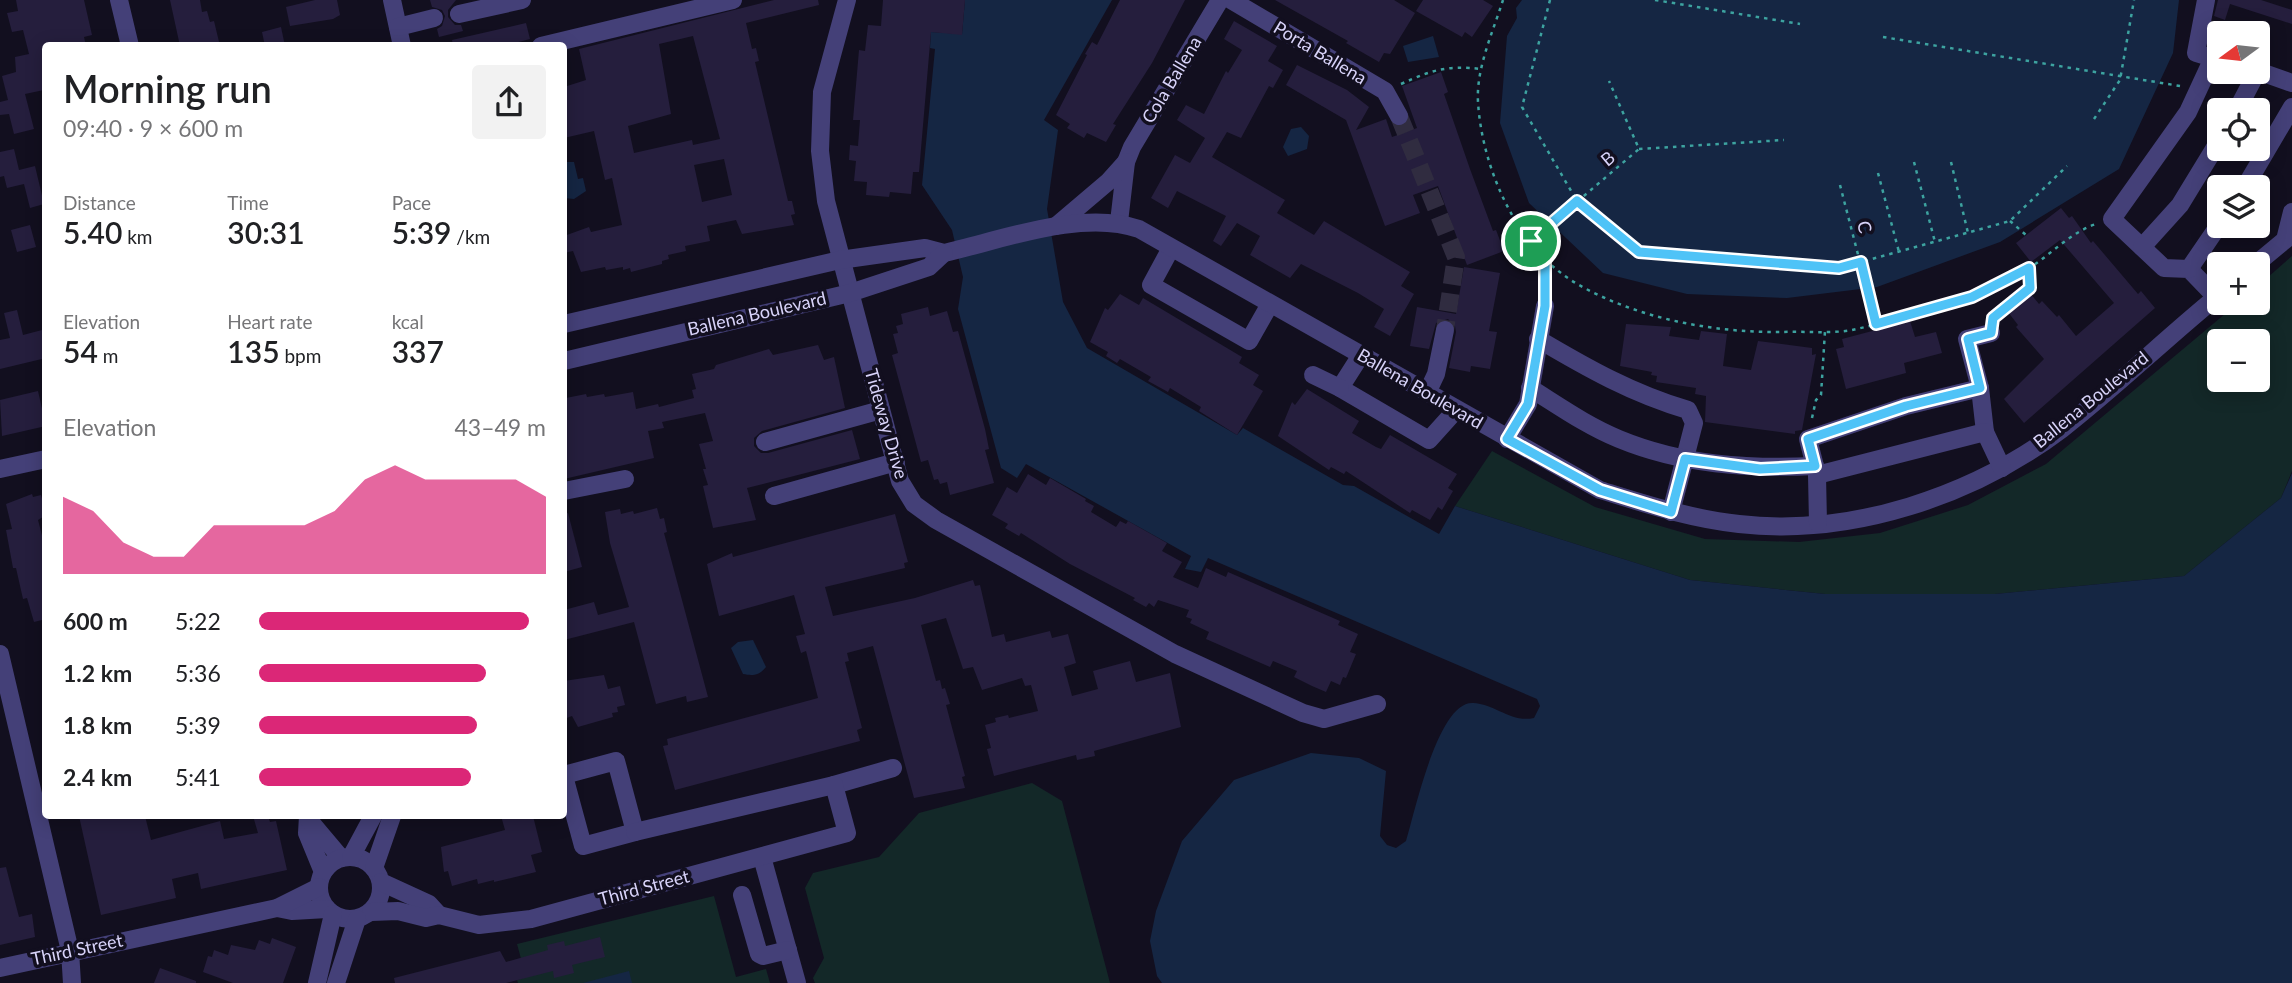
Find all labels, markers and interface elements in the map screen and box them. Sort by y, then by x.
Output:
street label: Porta Ballena [1270,16,1371,88]
north arrow [2207,21,2270,84]
map controls [2207,21,2270,392]
street label: Cola Ballena [1137,32,1206,127]
text: Morning run [63,65,272,111]
button: share [472,65,546,139]
button: locate [2207,98,2270,161]
text: 09:40 · 9 × 600 m [63,114,243,142]
street label: B [1596,146,1619,170]
button: layers [2207,175,2270,238]
text: Distance [63,191,136,214]
text: Time [227,191,269,214]
text: Pace [392,191,431,214]
pin [1501,211,1561,271]
text: 5.40 [63,214,122,250]
text: 30:31 [227,214,305,250]
text: 5:39 [392,214,451,250]
street label: C [1853,218,1877,235]
icon: arrive [1512,222,1550,260]
text: km [122,225,152,248]
text: /km [451,225,490,248]
button: + [2207,252,2270,315]
street label: Ballena Boulevard [685,286,828,340]
text: Elevation [63,310,140,333]
text: Heart rate [227,310,313,333]
text: kcal [392,310,424,333]
button: − [2207,329,2270,392]
text: 54 [63,333,98,369]
text: 135 [227,333,280,369]
text: 337 [392,333,444,369]
street label: Ballena Boulevard [1354,343,1487,433]
text: m [98,344,118,367]
text: bpm [280,344,321,367]
street label: Ballena Boulevard [2028,346,2152,452]
street label: Tideway Drive [861,366,913,481]
text: Elevation [63,413,156,441]
text: 43–49 m [454,413,546,441]
text: 600 m [63,607,128,635]
text: 5:22 [175,607,221,635]
text: 1.2 km [63,659,132,687]
text: 5:36 [175,659,221,687]
text: 1.8 km [63,711,132,739]
text: 5:39 [175,711,221,739]
text: 2.4 km [63,763,132,791]
text: 5:41 [175,763,221,791]
street label: Third Street [596,864,692,910]
street label: Third Street [29,928,125,969]

